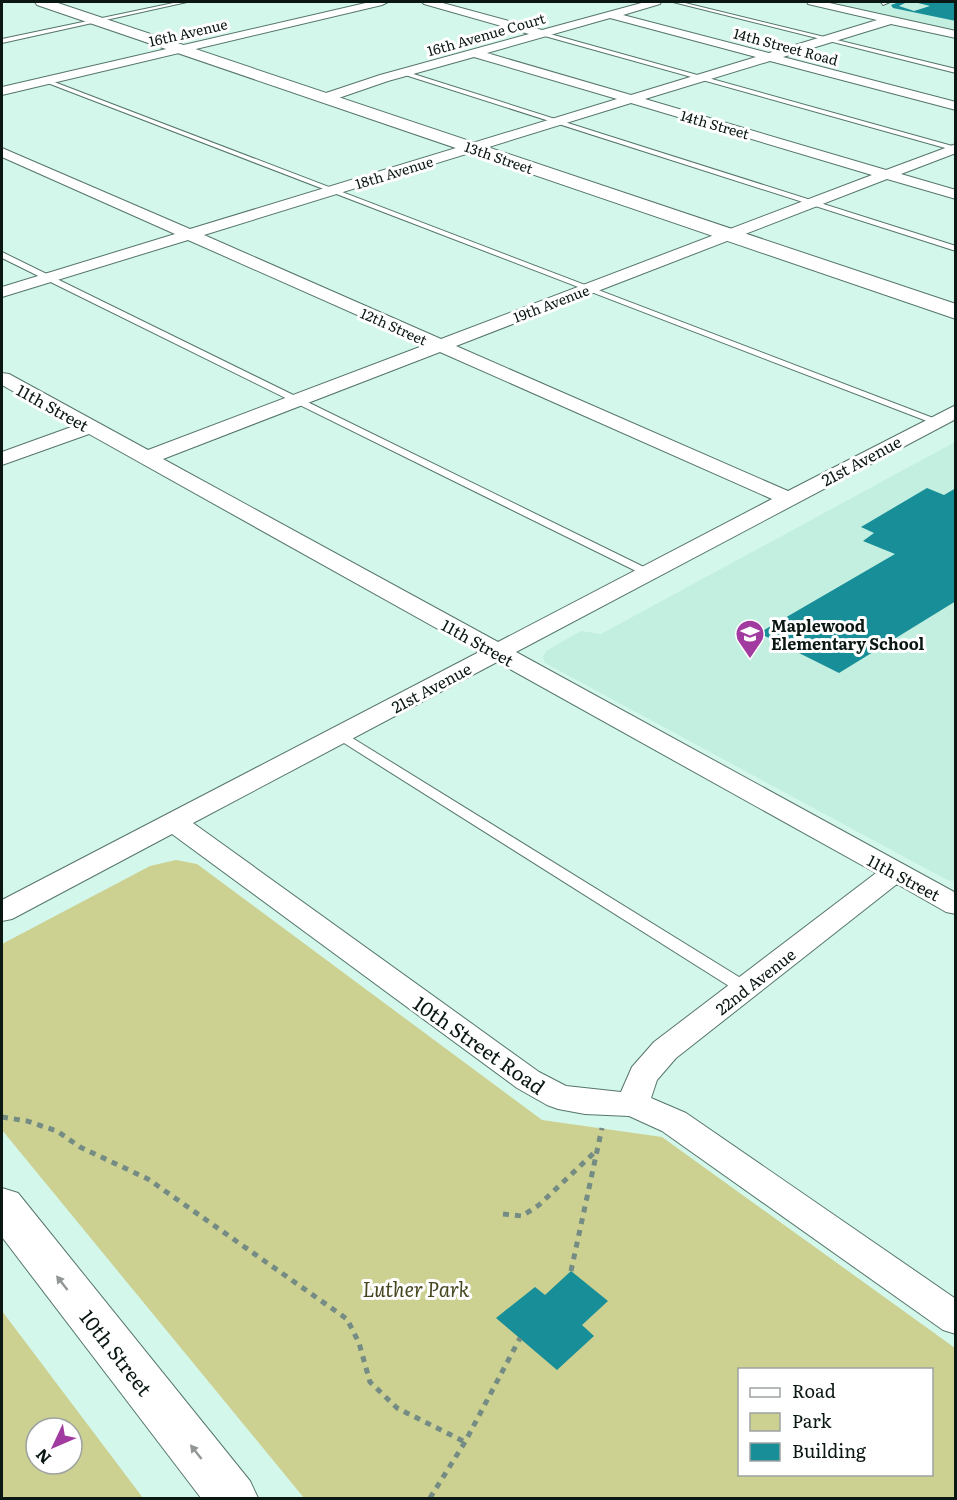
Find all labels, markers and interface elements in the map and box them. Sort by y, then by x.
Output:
street label: 16th Avenue Court [425,7,548,60]
street label: 16th Avenue [147,13,229,51]
street label: 14th Street Road [732,22,841,70]
street label: 14th Street [678,105,752,143]
street label: 13th Street [462,136,536,178]
street label: 18th Avenue [353,151,435,193]
street label: 19th Avenue [510,279,592,327]
street label: 12th Street [358,303,431,350]
street label: 11th Street [13,377,94,437]
street label: 21st Avenue [817,429,905,491]
street label: 11th Street [438,612,519,672]
place label: Maplewood Elementary School [771,613,925,655]
school or university icon: Maplewood Elementary School [734,618,766,660]
street label: 21st Avenue [387,656,475,718]
street label: 11th Street [863,848,945,906]
street label: 22nd Avenue [710,942,800,1020]
street label: 10th Street Road [408,987,552,1101]
park label: Luther Park [362,1273,470,1303]
one-way arrow [57,1275,69,1290]
street label: 10th Street [74,1302,160,1402]
legend [738,1368,933,1476]
text: Road [792,1377,836,1404]
text: Park [792,1407,833,1434]
north arrow [24,1416,84,1476]
text: Building [792,1437,867,1464]
text: N [29,1444,56,1470]
one-way arrow [190,1445,202,1460]

